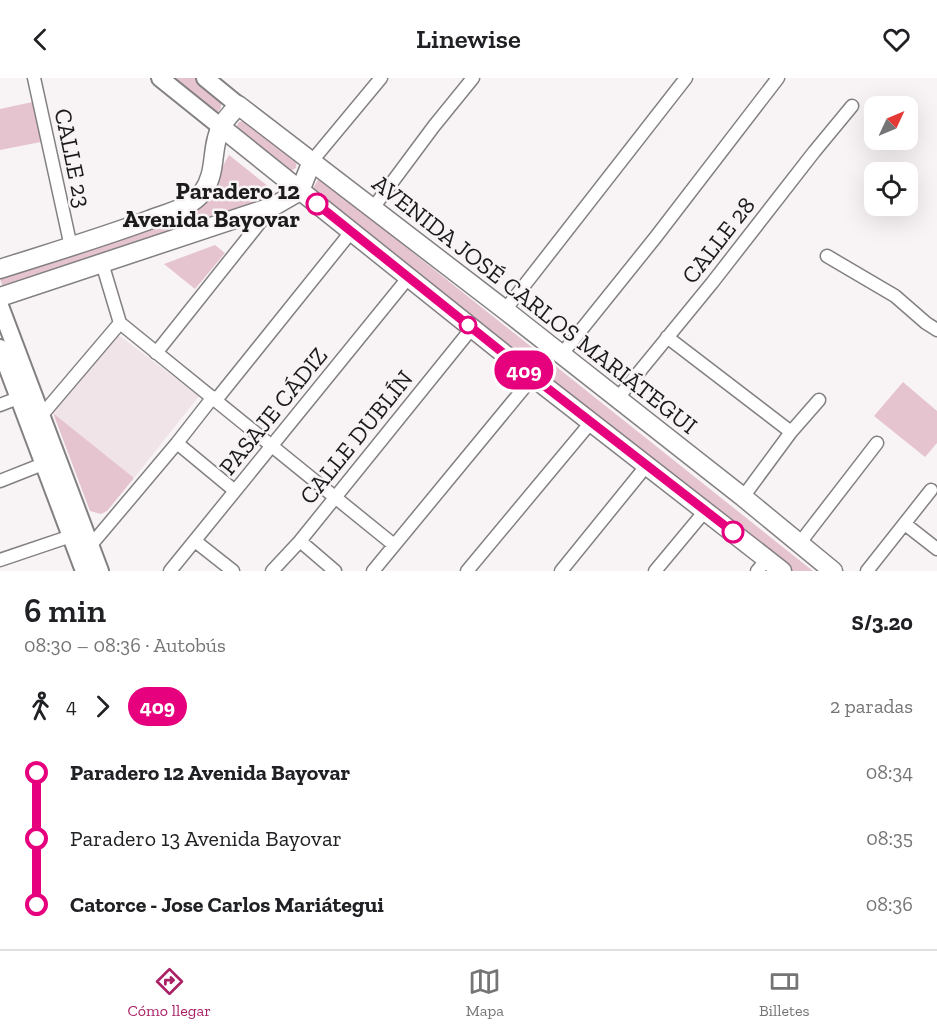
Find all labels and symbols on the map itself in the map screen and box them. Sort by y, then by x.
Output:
north arrow [864,96,918,150]
street label: CALLE 23 [48,106,98,210]
street label: AVENIDA JOSÉ CARLOS MARIÁTEGUI [367,168,703,440]
place label: Paradero 12 Avenida Bayovar [123,176,300,233]
street label: CALLE 28 [675,191,761,289]
marker: Paradero 12 Avenida Bayovar [306,193,328,215]
unlabelled marker [459,316,477,334]
street label: PASAJE CÁDIZ [213,341,333,481]
line badge: 409 [490,350,558,390]
street label: CALLE DUBLÍN [293,364,419,510]
unlabelled marker [722,521,744,543]

